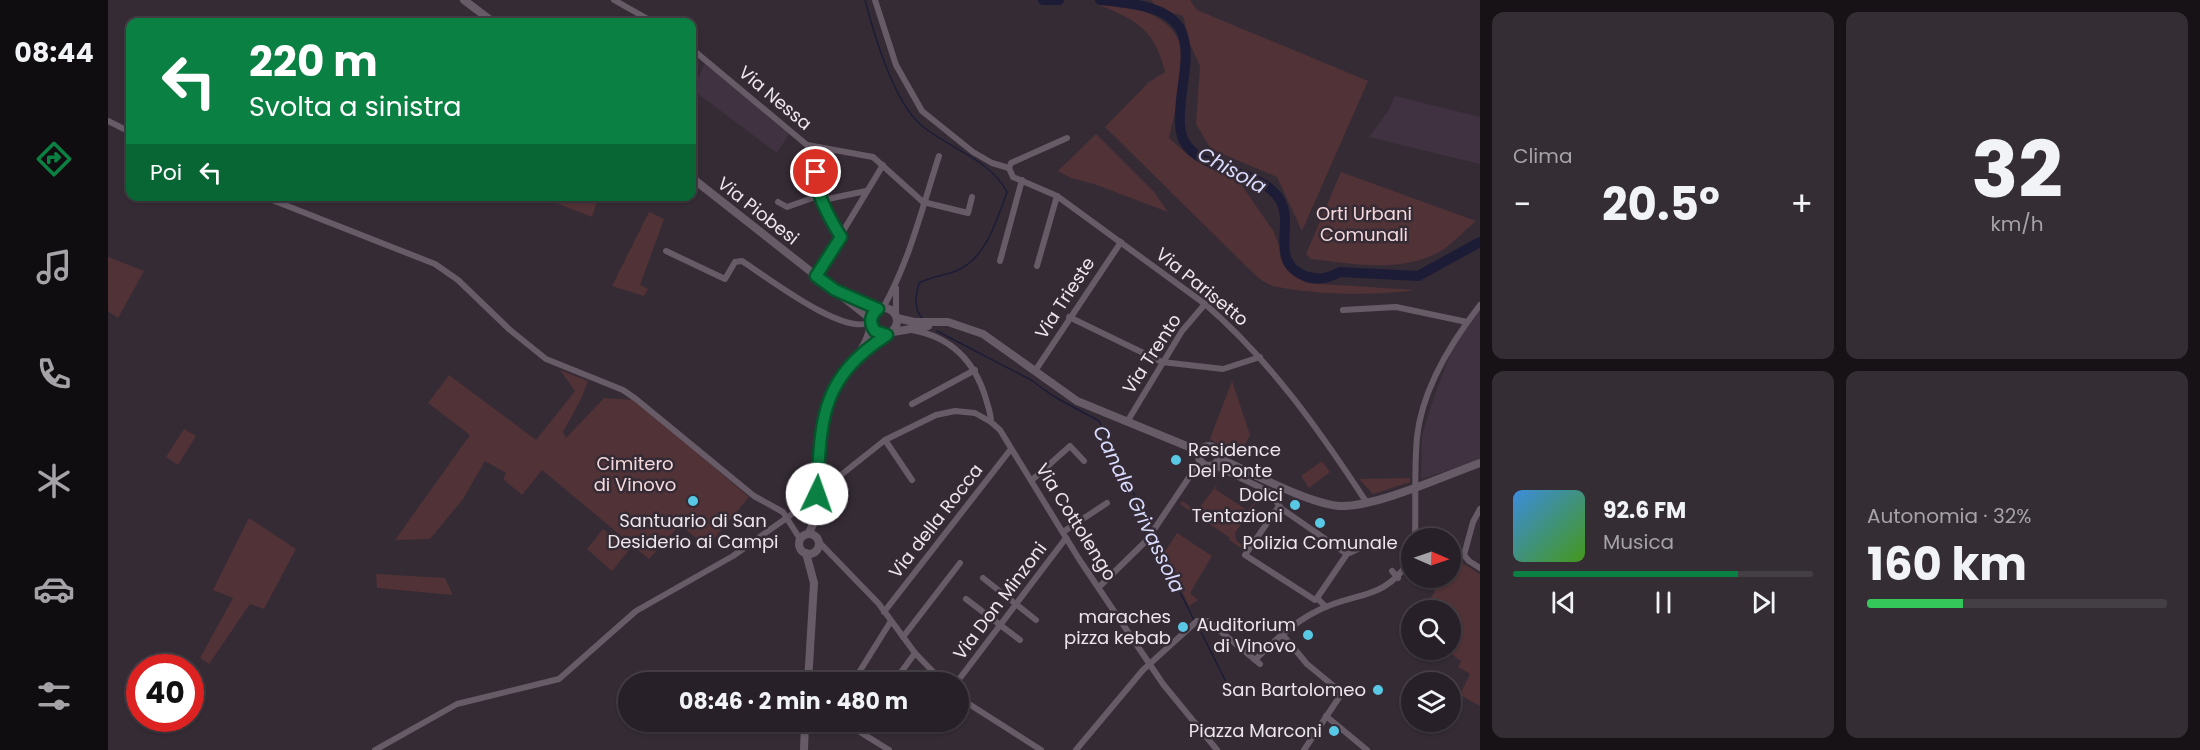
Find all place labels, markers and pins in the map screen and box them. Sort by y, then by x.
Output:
pin [790,146,841,197]
place label: Residence Del Ponte [1188,437,1281,483]
marker: Residence Del Ponte [1169,453,1183,467]
place label: Dolci Tentazioni [1192,482,1283,528]
marker: Santuario di San Desiderio ai Campi [686,494,700,508]
marker: Dolci Tentazioni [1288,498,1302,512]
place label: Santuario di San Desiderio ai Campi [607,508,779,554]
marker: Polizia Comunale [1313,516,1327,530]
place label: Polizia Comunale [1242,530,1398,555]
place label: maraches pizza kebab [1064,604,1171,650]
place label: Auditorium di Vinovo [1196,612,1296,658]
marker: maraches pizza kebab [1176,620,1190,634]
marker: Auditorium di Vinovo [1301,628,1315,642]
place label: San Bartolomeo [1222,677,1366,702]
marker: San Bartolomeo [1371,683,1385,697]
place label: Piazza Marconi [1189,718,1322,743]
marker: Piazza Marconi [1327,724,1341,738]

